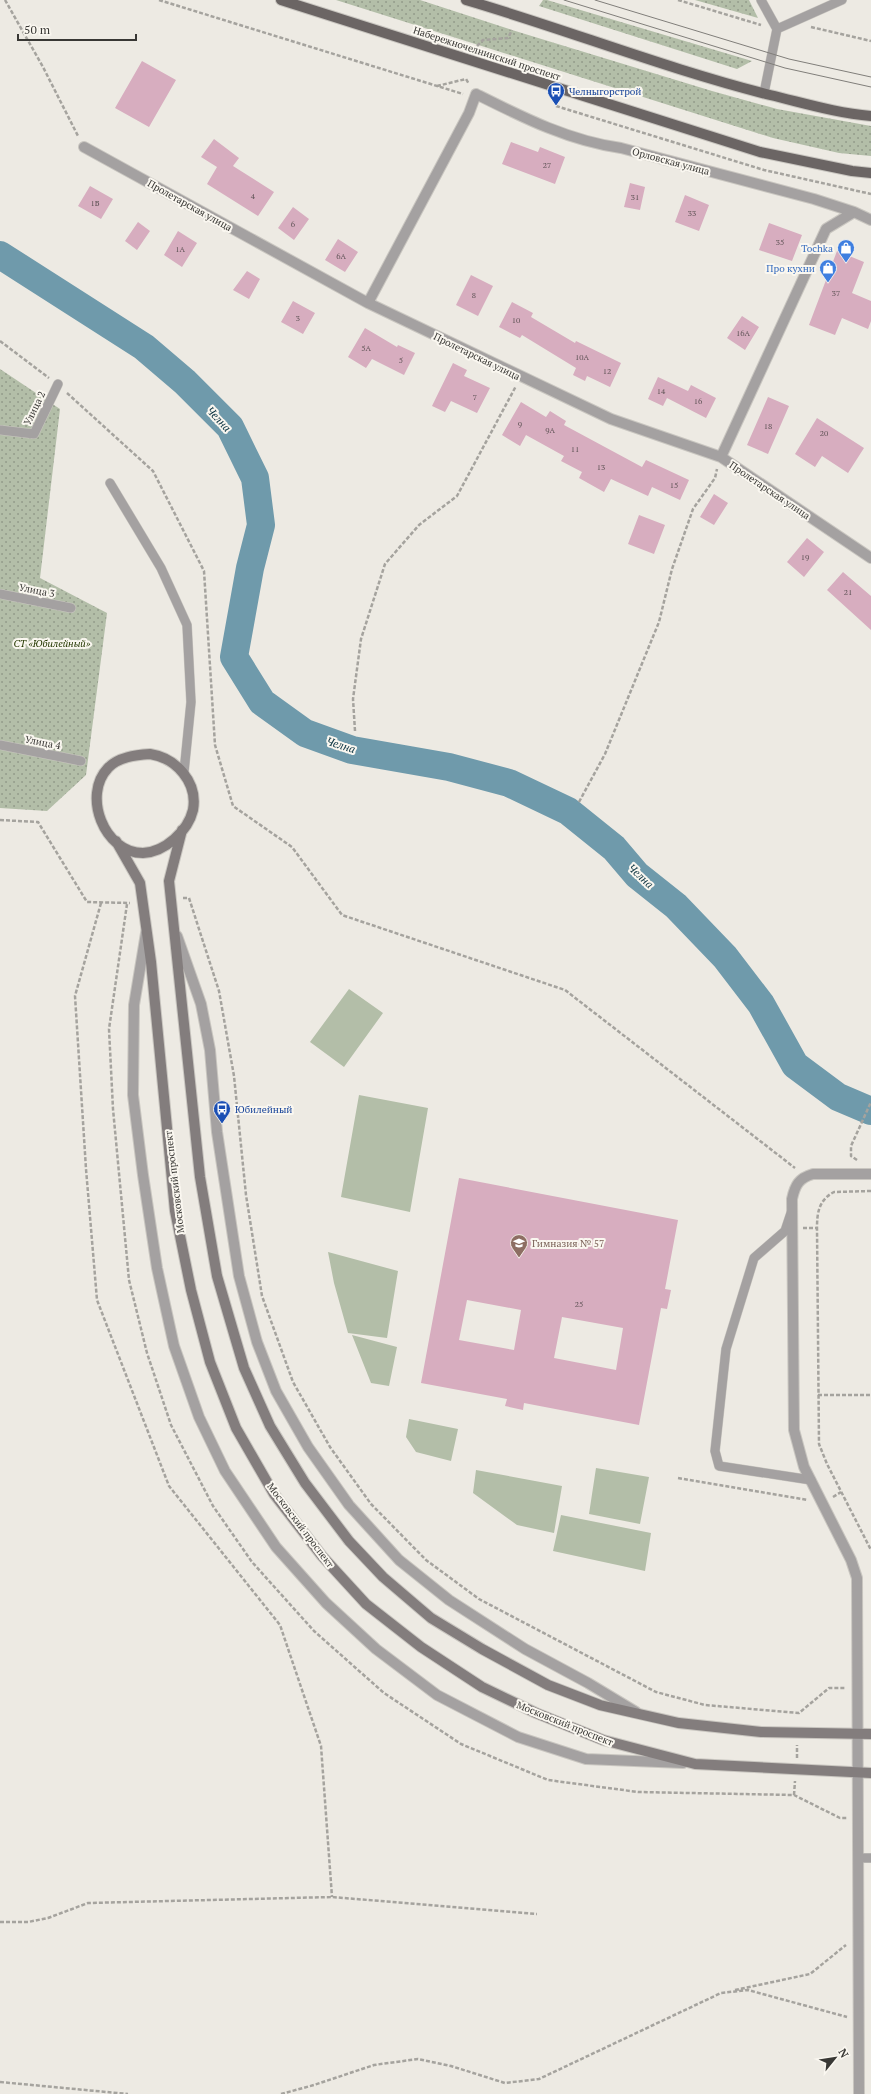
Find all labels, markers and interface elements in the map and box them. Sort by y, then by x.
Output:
scale bar [18,16,136,42]
text: 50 m [24,22,51,37]
street label: Набережночелнинский проспект [411,23,562,84]
bus stop icon: Челныгорстрой [546,81,566,106]
place label: Челныгорстрой [569,85,641,98]
street label: Орловская улица [631,145,711,178]
house number: 27 [543,160,551,170]
street label: Пролетарская улица [145,177,234,234]
house number: 4 [251,191,256,201]
house number: 31 [631,192,639,202]
house number: 1Б [90,198,100,208]
house number: 33 [688,208,696,218]
house number: 6 [291,219,296,229]
house number: 35 [776,237,784,247]
shop icon: Tochka [836,238,856,263]
place label: Tochka [801,242,833,255]
house number: 1А [175,244,185,254]
house number: 6А [336,251,346,261]
shop icon: Про кухни [818,258,838,283]
place label: Про кухни [766,262,815,275]
house number: 37 [832,288,840,298]
house number: 8 [472,290,476,300]
house number: 3 [296,313,300,323]
house number: 10 [512,315,520,325]
house number: 16А [736,328,751,338]
street label: Пролетарская улица [431,330,522,383]
house number: 5А [361,343,371,353]
house number: 10А [575,352,590,362]
house number: 5 [399,355,403,365]
house number: 12 [603,366,611,376]
house number: 14 [657,386,666,396]
street label: Улица 2 [21,389,48,427]
house number: 7 [473,392,477,402]
house number: 16 [694,396,703,406]
water label: Челна [204,403,234,435]
house number: 9 [518,419,522,429]
house number: 18 [764,421,772,431]
house number: 9А [545,425,555,435]
house number: 20 [820,428,828,438]
house number: 11 [571,444,579,454]
street label: Пролетарская улица [727,459,813,522]
house number: 13 [597,462,605,472]
house number: 15 [670,480,678,490]
house number: 19 [801,552,809,562]
street label: Улица 3 [18,581,56,600]
house number: 21 [844,587,852,597]
park label: СТ «Юбилейный» [14,637,91,650]
street label: Улица 4 [24,733,63,752]
water label: Челна [325,734,357,756]
water label: Челна [625,861,657,891]
bus stop icon: Юбилейный [212,1099,232,1124]
place label: Юбилейный [235,1103,293,1116]
street label: Московский проспект [162,1130,187,1234]
school or university icon: Гимназия № 57 [509,1233,529,1258]
place label: Гимназия № 57 [532,1237,604,1250]
house number: 25 [575,1299,583,1309]
street label: Московский проспект [264,1480,337,1570]
street label: Московский проспект [515,1698,615,1749]
north arrow [815,2038,855,2078]
text: N [836,2046,852,2061]

